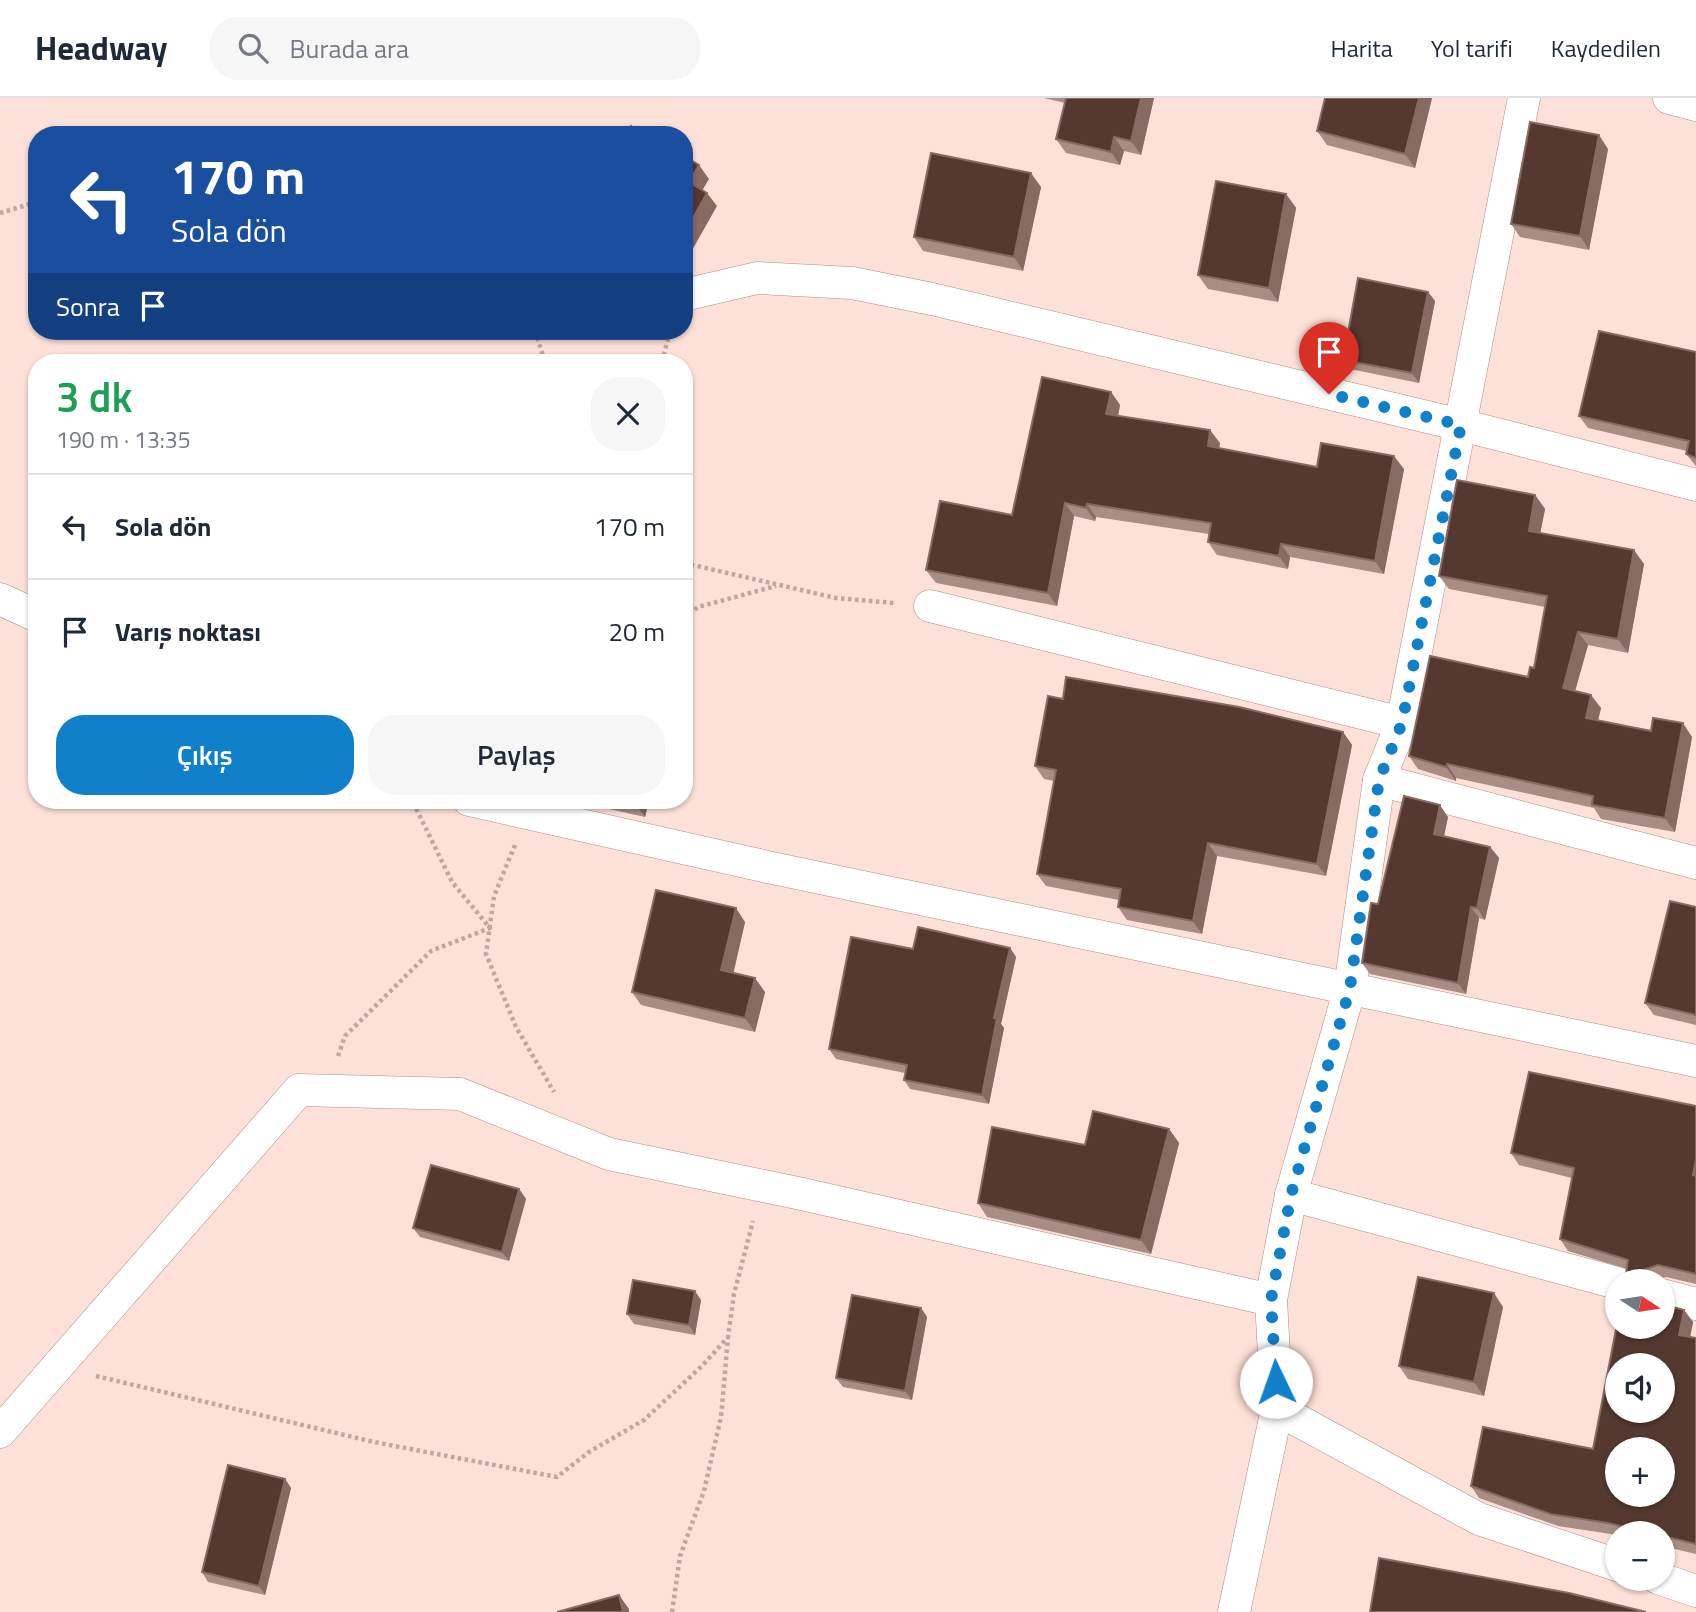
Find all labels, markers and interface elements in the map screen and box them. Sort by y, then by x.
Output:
search box [210,17,700,80]
text: Headway [35,23,168,73]
icon: search [234,29,272,67]
text: Burada ara [290,29,409,68]
text: Harita [1331,30,1393,66]
text: Yol tarifi [1431,30,1513,66]
text: Kaydedilen [1551,30,1661,66]
text: 170 m [171,138,305,213]
icon: left [56,154,147,245]
text: Sola dön [171,206,287,254]
text: Sonra [56,287,120,326]
icon: arrive [134,287,172,325]
pin [1299,322,1359,394]
icon: arrive [1310,333,1348,371]
text: 3 dk [56,364,132,428]
button: close [591,377,665,451]
text: 190 m · 13:35 [56,422,191,457]
text: Sola dön [115,507,212,546]
text: 170 m [594,507,665,546]
icon: left [56,508,94,546]
text: Varış noktası [115,612,261,651]
text: 20 m [608,612,665,651]
icon: arrive [56,613,94,651]
button: Çıkış [56,715,354,795]
button: Paylaş [368,715,665,795]
north arrow [1605,1269,1675,1339]
map controls [1605,1269,1675,1591]
position arrow [1239,1345,1313,1419]
button: sound [1605,1353,1675,1423]
button: + [1605,1437,1675,1507]
button: − [1605,1521,1675,1591]

